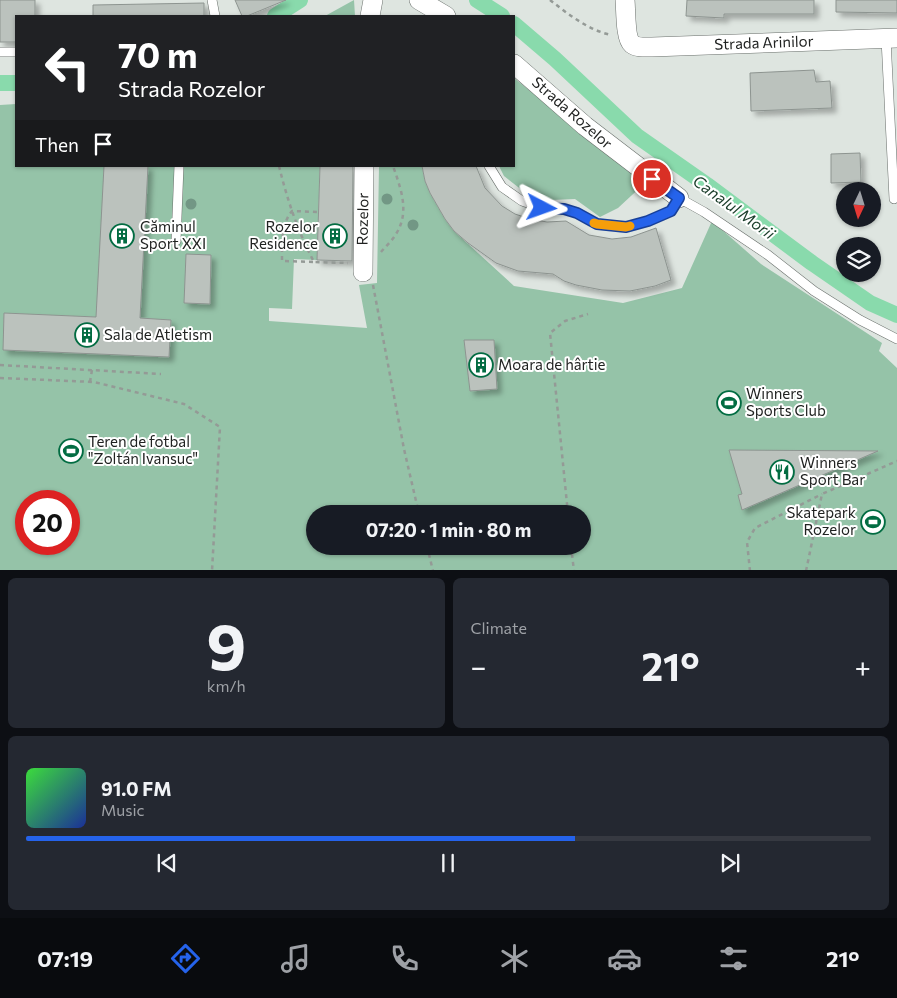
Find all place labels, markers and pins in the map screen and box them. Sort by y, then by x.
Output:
pin [631,158,673,200]
place label: Căminul Sport XXI [140,217,206,252]
place label: Rozelor Residence [249,217,318,252]
building icon: Căminul Sport XXI [109,223,135,249]
building icon: Rozelor Residence [322,223,348,249]
building icon: Sala de Atletism [74,322,100,348]
place label: Sala de Atletism [104,325,212,343]
building icon: Moara de hârtie [468,352,494,378]
place label: Moara de hârtie [498,355,606,373]
place label: Winners Sports Club [746,384,826,419]
sports icon: Winners Sports Club [716,390,742,416]
place label: Teren de fotbal "Zoltán Ivansuc" [88,432,198,467]
sports icon: Teren de fotbal "Zoltán Ivansuc" [58,438,84,464]
place label: Winners Sport Bar [800,453,865,488]
restaurant icon: Winners Sport Bar [769,459,795,485]
place label: Skatepark Rozelor [786,503,856,538]
sports icon: Skatepark Rozelor [860,509,886,535]

